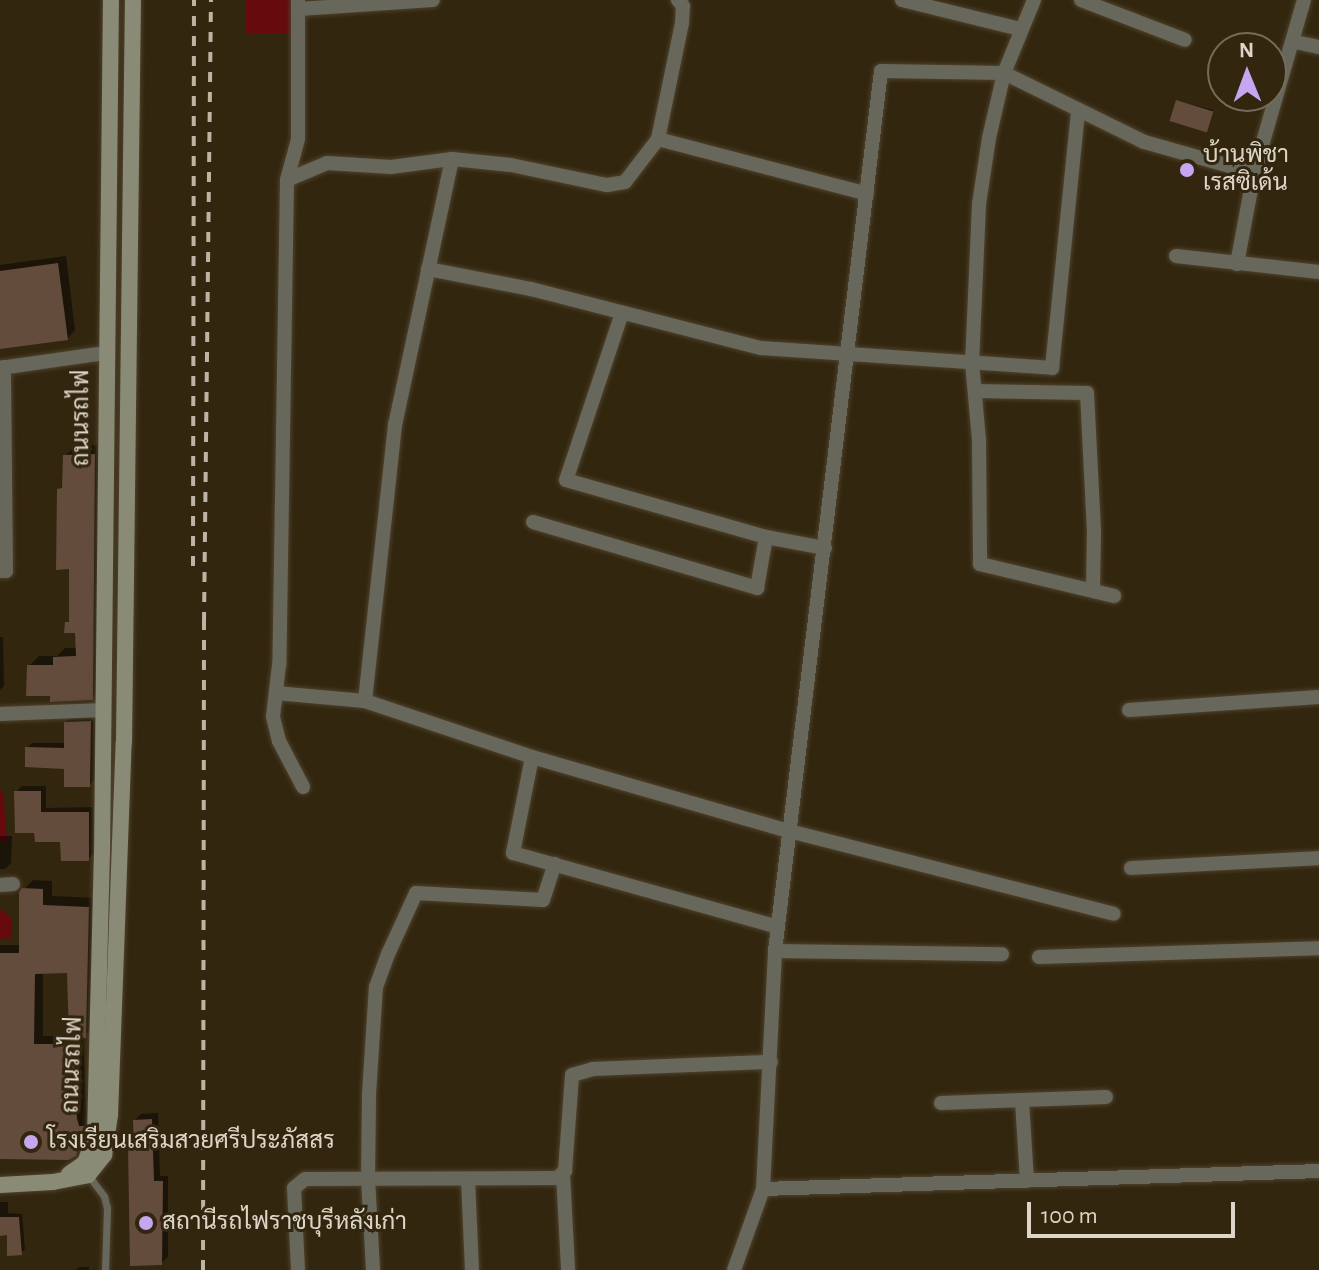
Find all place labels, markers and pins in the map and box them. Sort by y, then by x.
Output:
place label: บ้านพิชา เรสซิเด้น [1203,142,1289,198]
marker: บ้านพิชา เรสซิเด้น [1178,161,1196,179]
place label: โรงเรียนเสริมสวยศรีประภัสสร [47,1128,335,1156]
marker: โรงเรียนเสริมสวยศรีประภัสสร [22,1133,40,1151]
place label: สถานีรถไฟราชบุรีหลังเก่า [162,1209,407,1237]
marker: สถานีรถไฟราชบุรีหลังเก่า [137,1214,155,1232]

